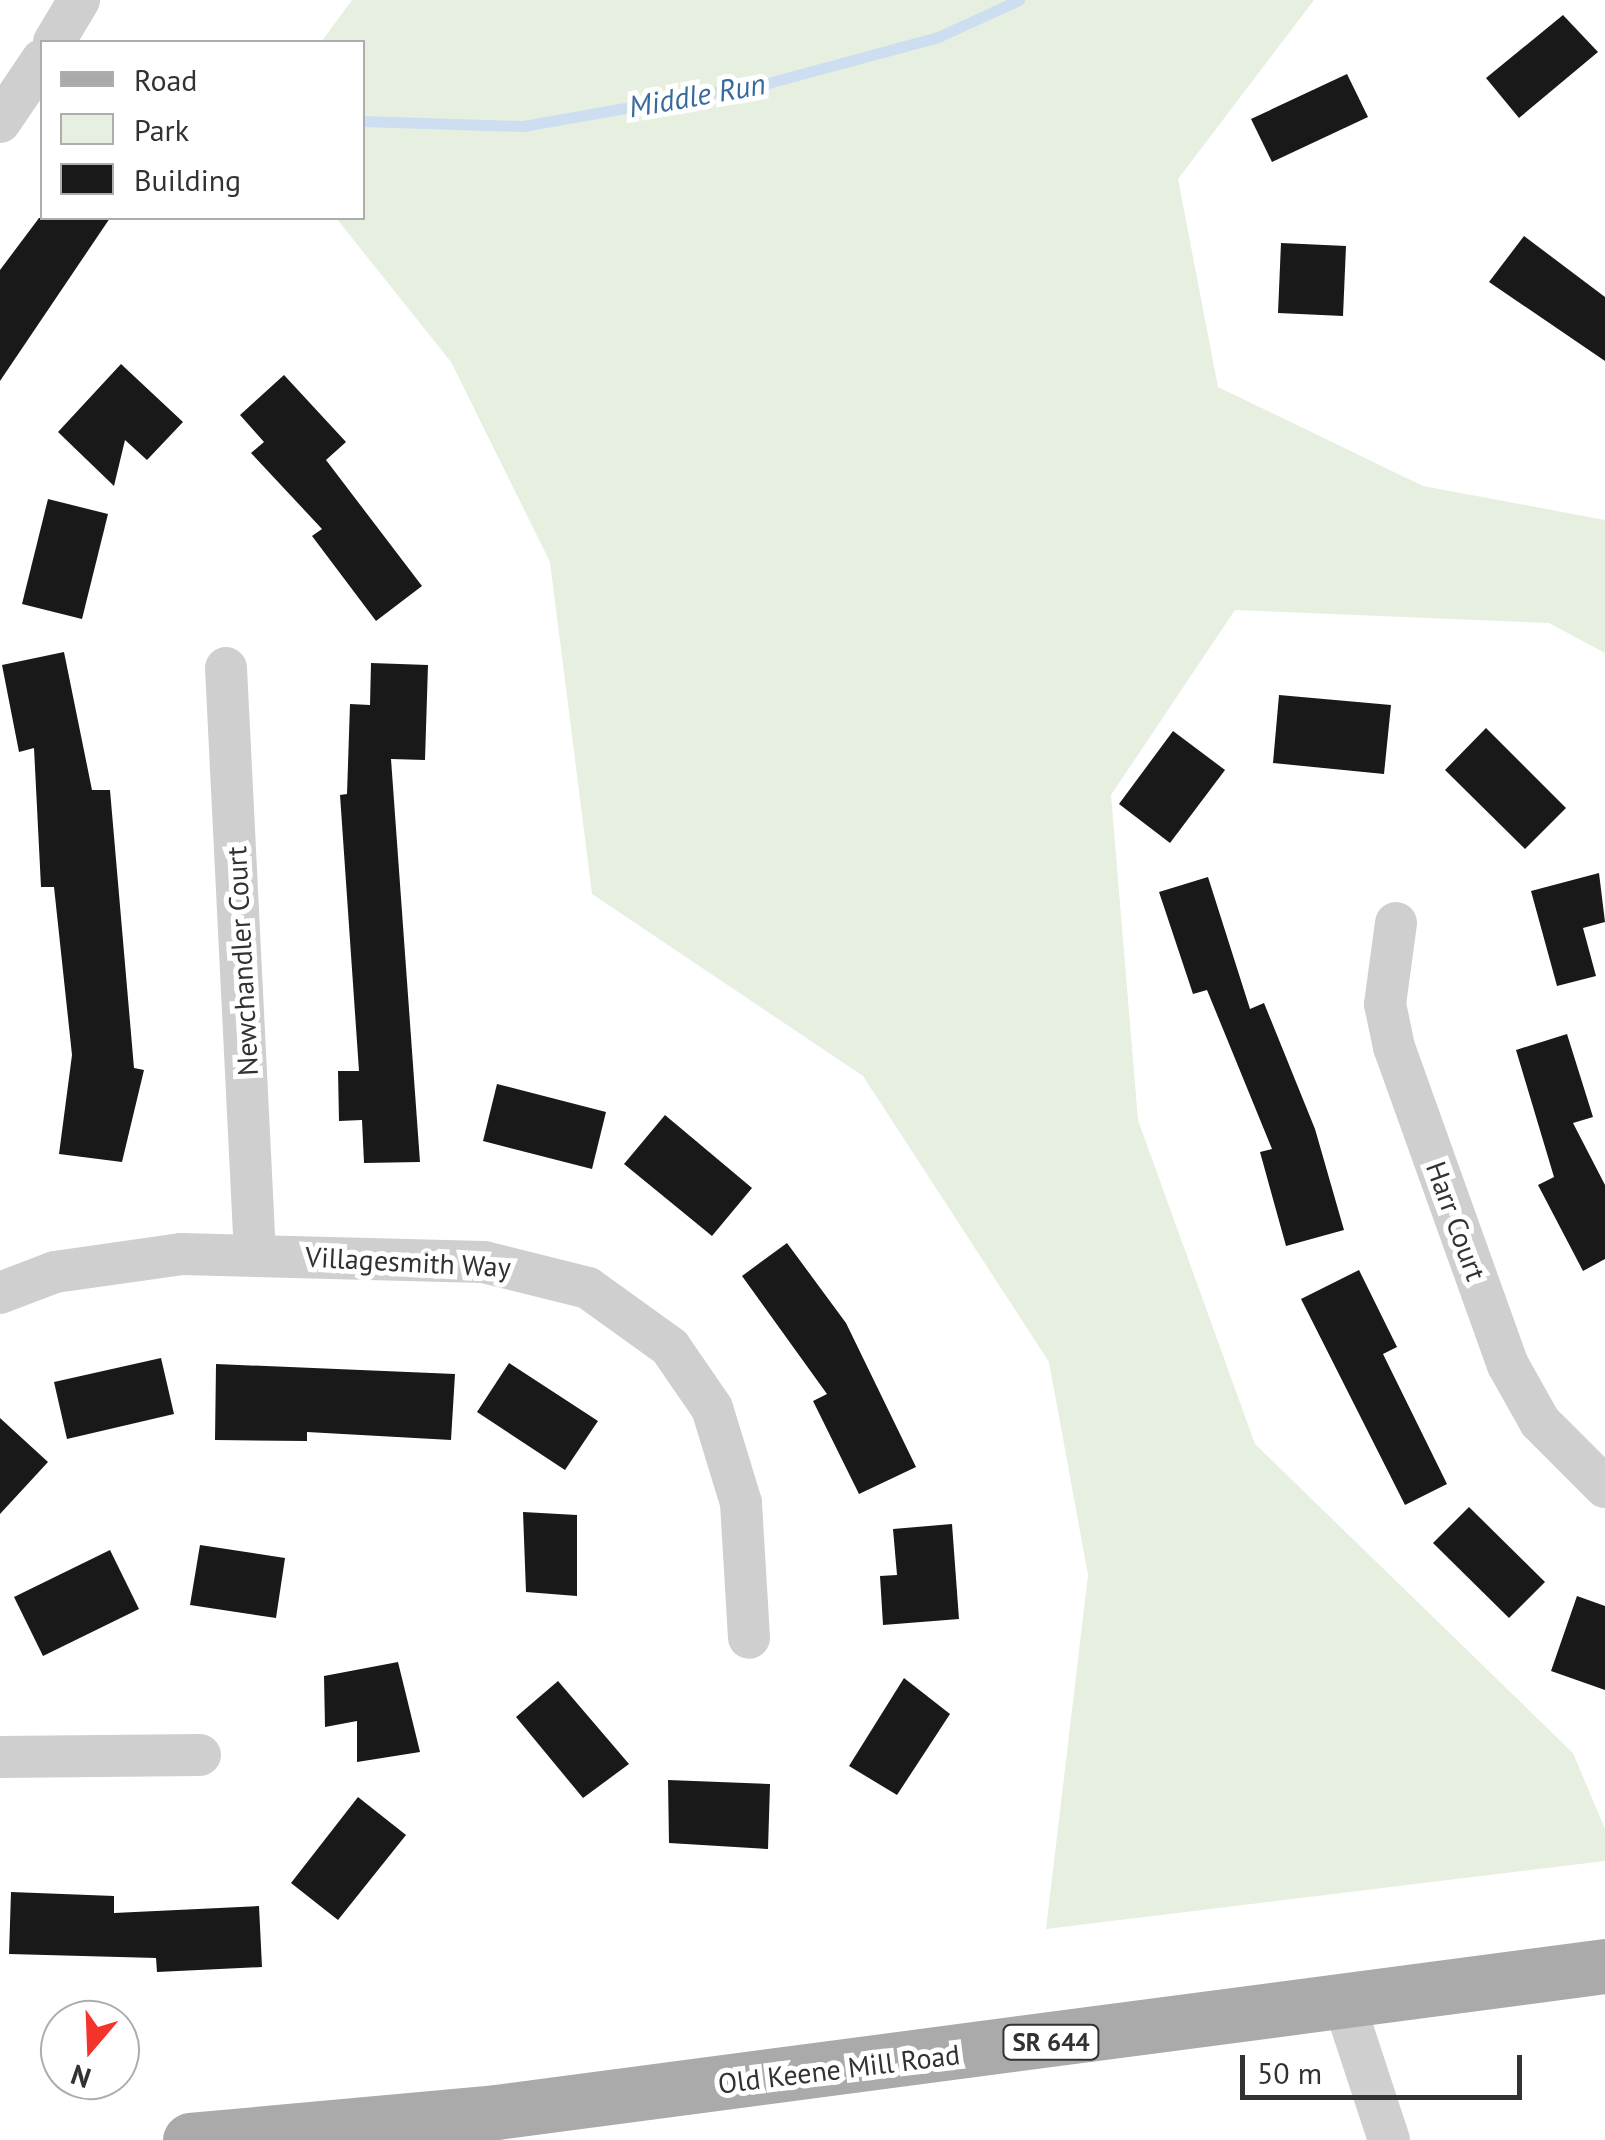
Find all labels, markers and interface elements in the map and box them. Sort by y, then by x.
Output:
legend [40,40,365,220]
text: Road [134,60,198,99]
water label: Middle Run [626,65,768,125]
text: Park [134,110,189,149]
text: Building [134,160,241,199]
street label: Newchandler Court [219,845,265,1077]
street label: Harr Court [1419,1157,1493,1285]
street label: Villagesmith Way [304,1240,512,1284]
north arrow [40,2000,140,2100]
road number: SR 644 [1001,2022,1101,2062]
scale bar [1245,2035,1528,2097]
street label: Old Keene Mill Road [716,2037,962,2101]
text: 50 m [1257,2053,1322,2092]
text: N [66,2056,95,2097]

